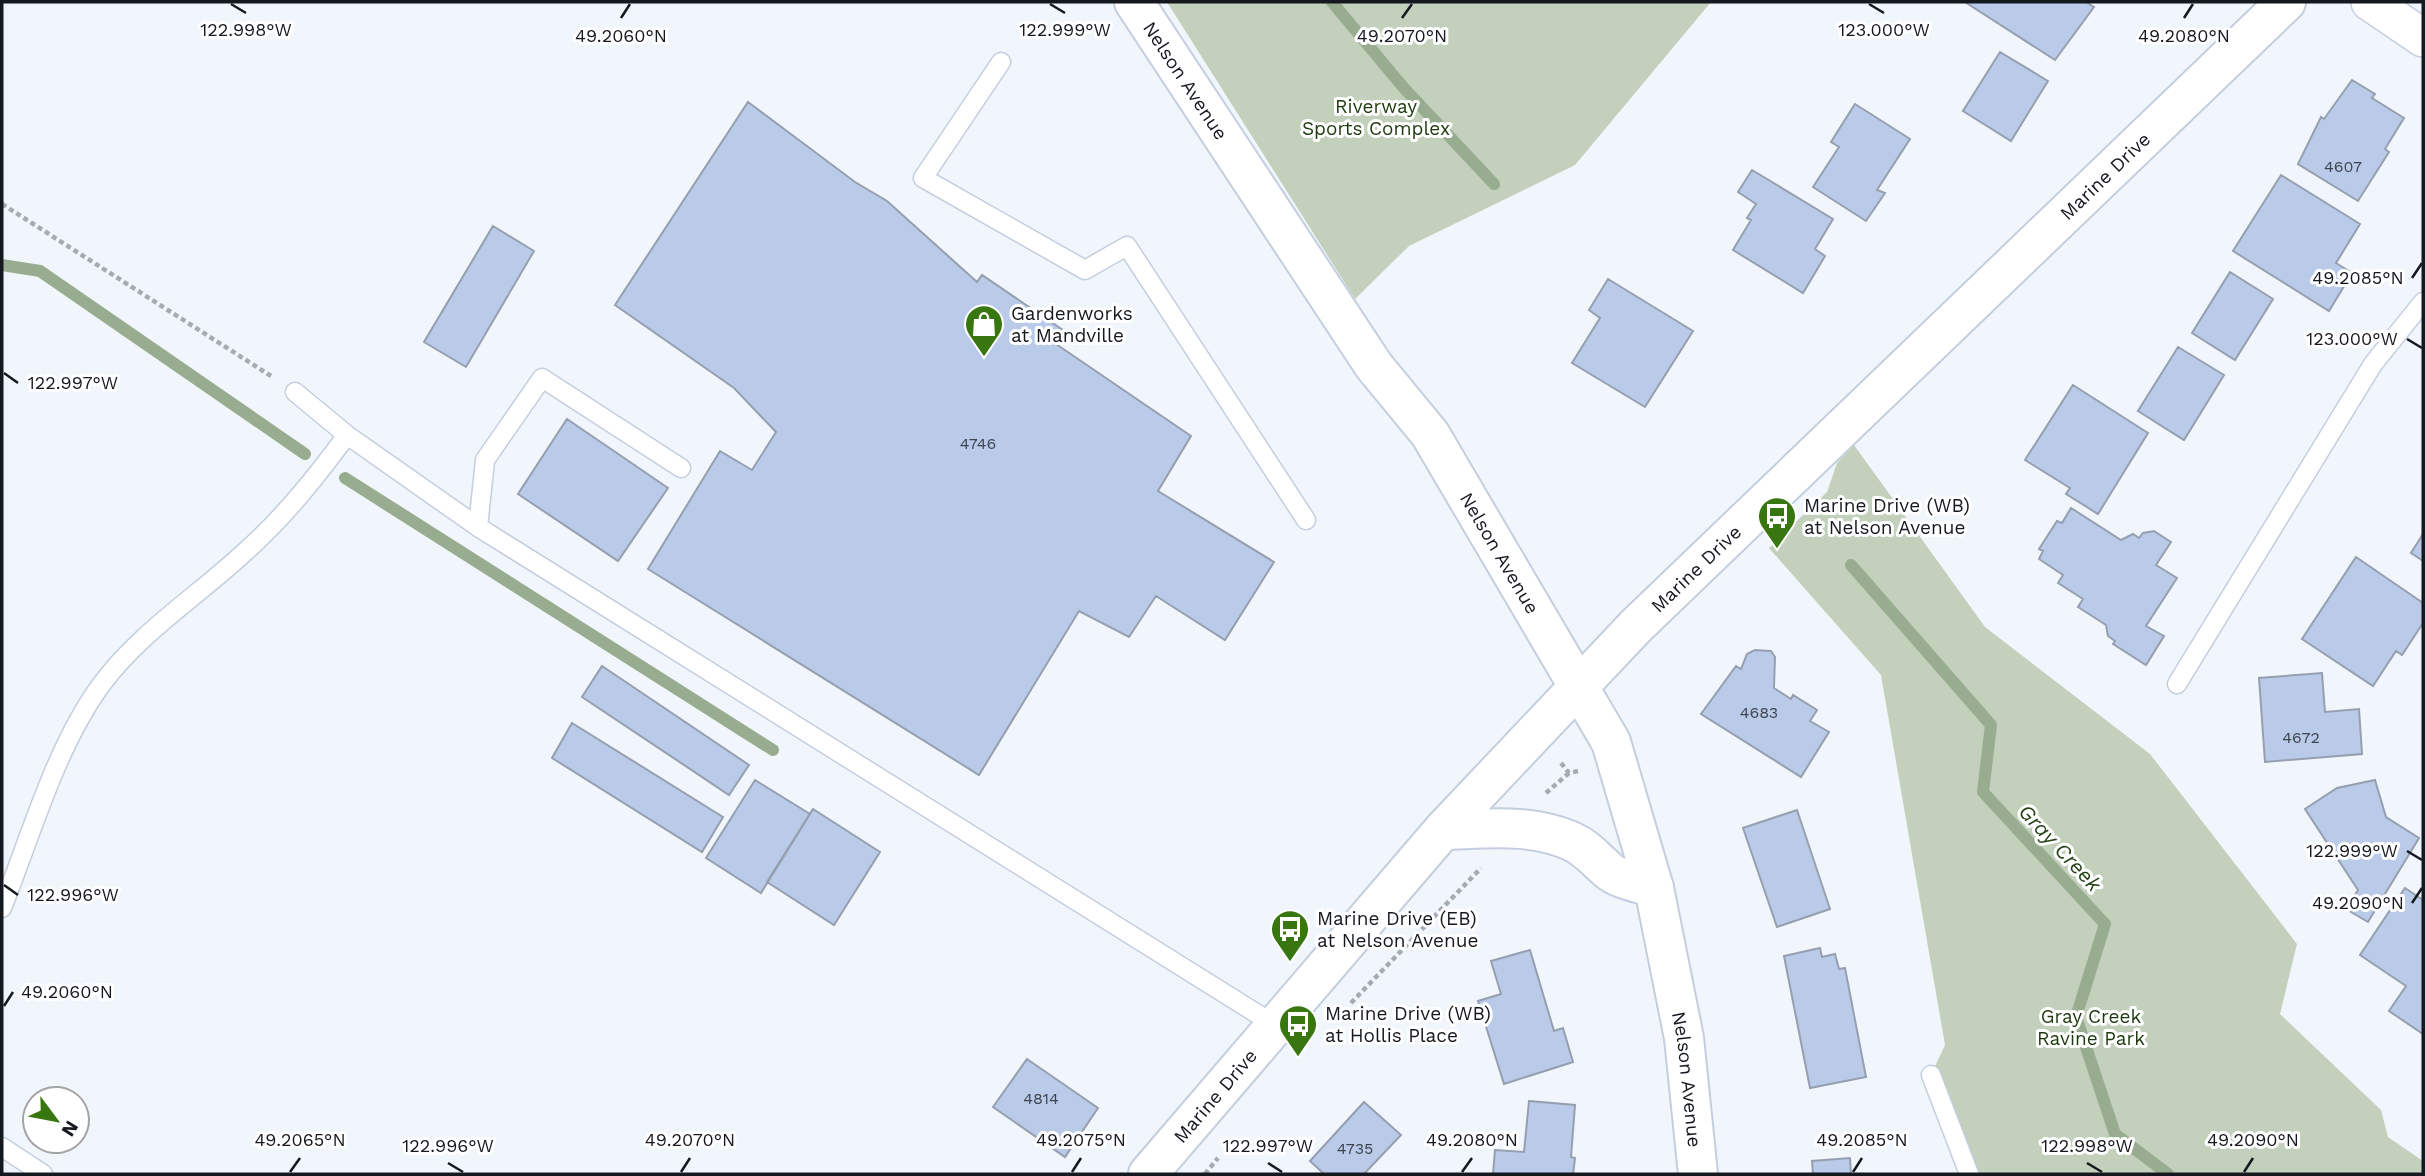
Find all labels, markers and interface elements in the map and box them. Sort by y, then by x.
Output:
street label: Nelson Avenue [1138,17,1233,144]
text: 122.998°W [200,19,292,40]
text: 122.999°W [1019,19,1111,40]
text: 123.000°W [1838,19,1930,40]
text: 49.2060°N [575,25,667,46]
text: 49.2070°N [1357,25,1447,46]
text: 49.2080°N [2138,25,2230,46]
park label: Riverway Sports Complex [1302,95,1450,140]
street label: Marine Drive [2055,128,2155,225]
house number: 4607 [2324,157,2362,176]
text: 49.2085°N [2312,267,2404,288]
place label: Gardenworks at Mandville [1011,302,1133,347]
shop icon: Gardenworks at Mandville [963,303,1005,358]
text: 123.000°W [2306,328,2398,349]
text: 122.997°W [28,372,118,393]
house number: 4746 [960,434,996,453]
street label: Nelson Avenue [1455,488,1544,618]
place label: Marine Drive (WB) at Nelson Avenue [1804,494,1970,539]
bus stop icon: Marine Drive (WB) at Nelson Avenue [1756,495,1798,550]
street label: Marine Drive [1646,520,1746,617]
house number: 4683 [1740,703,1778,722]
house number: 4672 [2282,728,2320,747]
water label: Gray Creek [2014,799,2107,897]
text: 122.999°W [2306,840,2398,861]
text: 122.996°W [27,884,119,905]
text: 49.2090°N [2312,892,2404,913]
place label: Marine Drive (EB) at Nelson Avenue [1317,907,1478,952]
bus stop icon: Marine Drive (EB) at Nelson Avenue [1269,908,1311,963]
text: 49.2060°N [21,981,113,1002]
place label: Marine Drive (WB) at Hollis Place [1325,1002,1491,1047]
bus stop icon: Marine Drive (WB) at Hollis Place [1277,1003,1319,1058]
park label: Gray Creek Ravine Park [2037,1005,2145,1050]
street label: Nelson Avenue [1667,1009,1706,1149]
street label: Marine Drive [1169,1045,1262,1148]
north arrow [21,1085,91,1155]
house number: 4814 [1023,1089,1059,1108]
text: N [57,1117,83,1141]
text: 49.2065°N [254,1129,346,1150]
text: 49.2070°N [645,1129,735,1150]
text: 49.2075°N [1036,1129,1126,1150]
text: 49.2080°N [1426,1129,1518,1150]
text: 49.2085°N [1816,1129,1908,1150]
text: 49.2090°N [2207,1129,2299,1150]
text: 122.996°W [402,1135,494,1156]
text: 122.997°W [1223,1135,1313,1156]
text: 122.998°W [2041,1135,2133,1156]
house number: 4735 [1337,1139,1373,1158]

